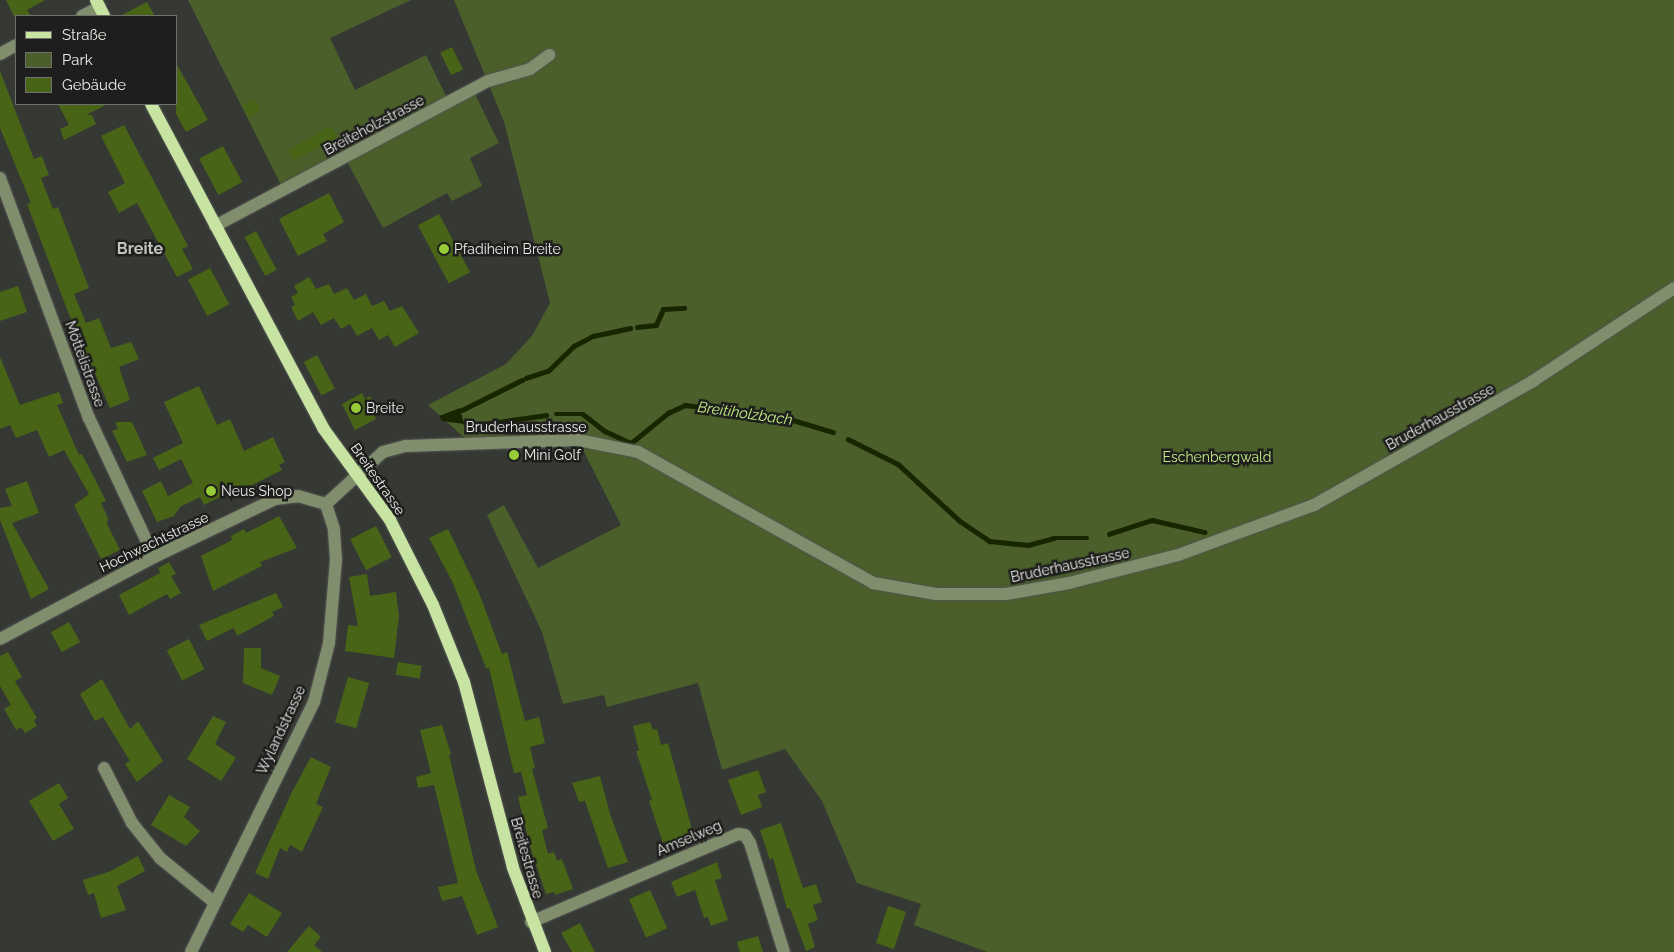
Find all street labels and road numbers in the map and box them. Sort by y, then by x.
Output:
street label: Breiteholzstrasse [321,92,427,158]
street label: Möttelistrasse [62,319,108,409]
street label: Bruderhausstrasse [1383,380,1497,454]
street label: Bruderhausstrasse [466,419,586,435]
street label: Breitestrasse [347,440,409,518]
street label: Hochwachtstrasse [97,508,211,576]
street label: Bruderhausstrasse [1009,544,1131,586]
street label: Wylandstrasse [253,683,309,777]
street label: Breitestrasse [507,815,547,901]
street label: Amselweg [654,817,724,859]

